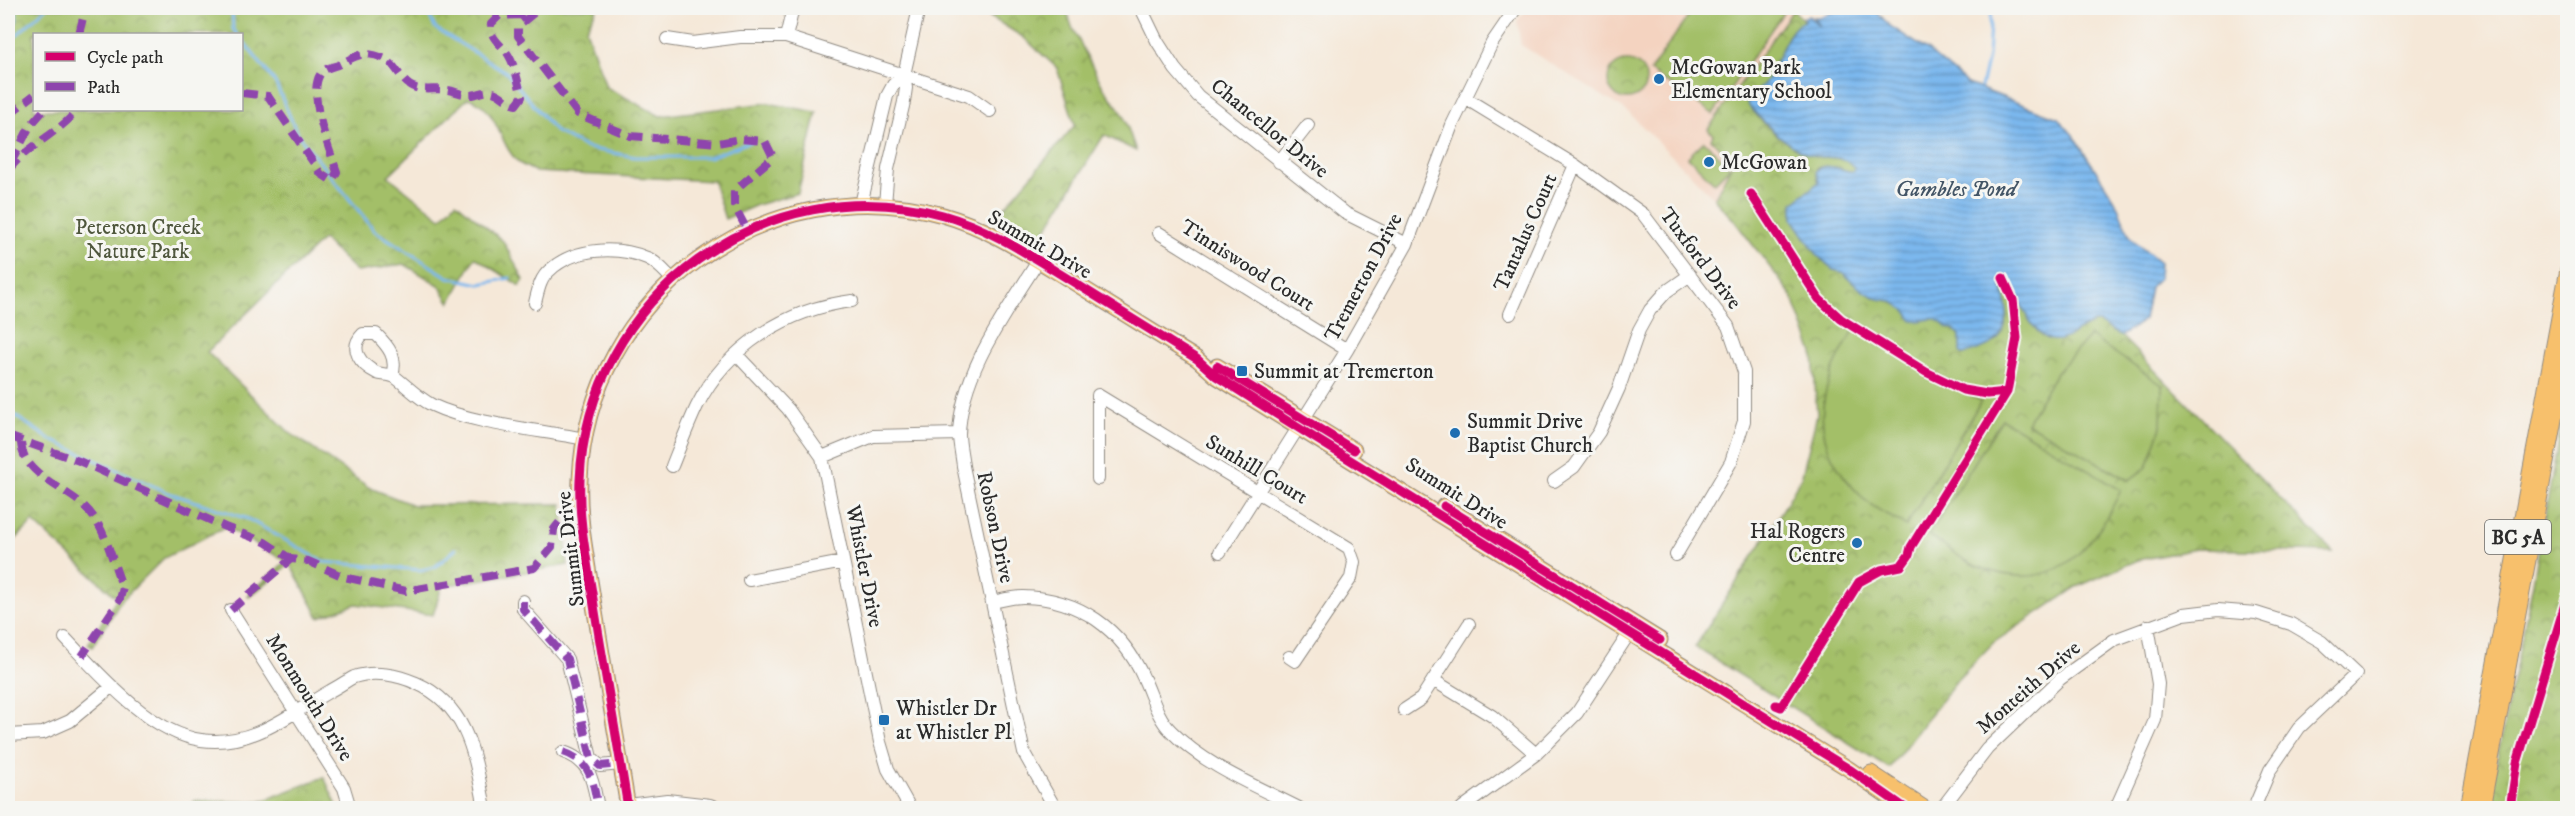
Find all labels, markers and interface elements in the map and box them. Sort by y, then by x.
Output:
legend [33,33,243,111]
text: Cycle path [87,47,164,69]
place label: McGowan Park Elementary School [1671,55,1832,105]
marker: McGowan Park Elementary School [1652,72,1666,86]
street label: Chancellor Drive [1205,73,1334,184]
text: Path [87,77,121,99]
place label: McGowan [1721,150,1807,176]
marker: McGowan [1702,155,1716,169]
street label: Tantalus Court [1488,169,1564,295]
water label: Gambles Pond [1896,176,2020,203]
street label: Tuxford Drive [1653,202,1747,315]
street label: Summit Drive [983,205,1097,285]
street label: Tremerton Drive [1319,209,1409,346]
street label: Tinniswood Court [1176,214,1320,318]
park label: Peterson Creek Nature Park [75,215,202,265]
place label: Summit at Tremerton [1254,359,1434,385]
marker: Summit at Tremerton [1235,364,1249,378]
place label: Summit Drive Baptist Church [1467,409,1593,459]
marker: Summit Drive Baptist Church [1448,426,1462,440]
street label: Sunhill Court [1201,429,1312,511]
street label: Summit Drive [1400,452,1513,536]
street label: Robson Drive [971,469,1020,586]
street label: Summit Drive [551,489,591,608]
street label: Whistler Drive [839,502,889,630]
place label: Hal Rogers Centre [1750,519,1845,569]
road number: BC 5A [2485,520,2551,554]
marker: Hal Rogers Centre [1850,536,1864,550]
street label: Monmouth Drive [260,629,359,766]
street label: Monteith Drive [1971,635,2086,740]
place label: Whistler Dr at Whistler Pl [895,696,1012,746]
marker: Whistler Dr at Whistler Pl [877,713,891,727]

